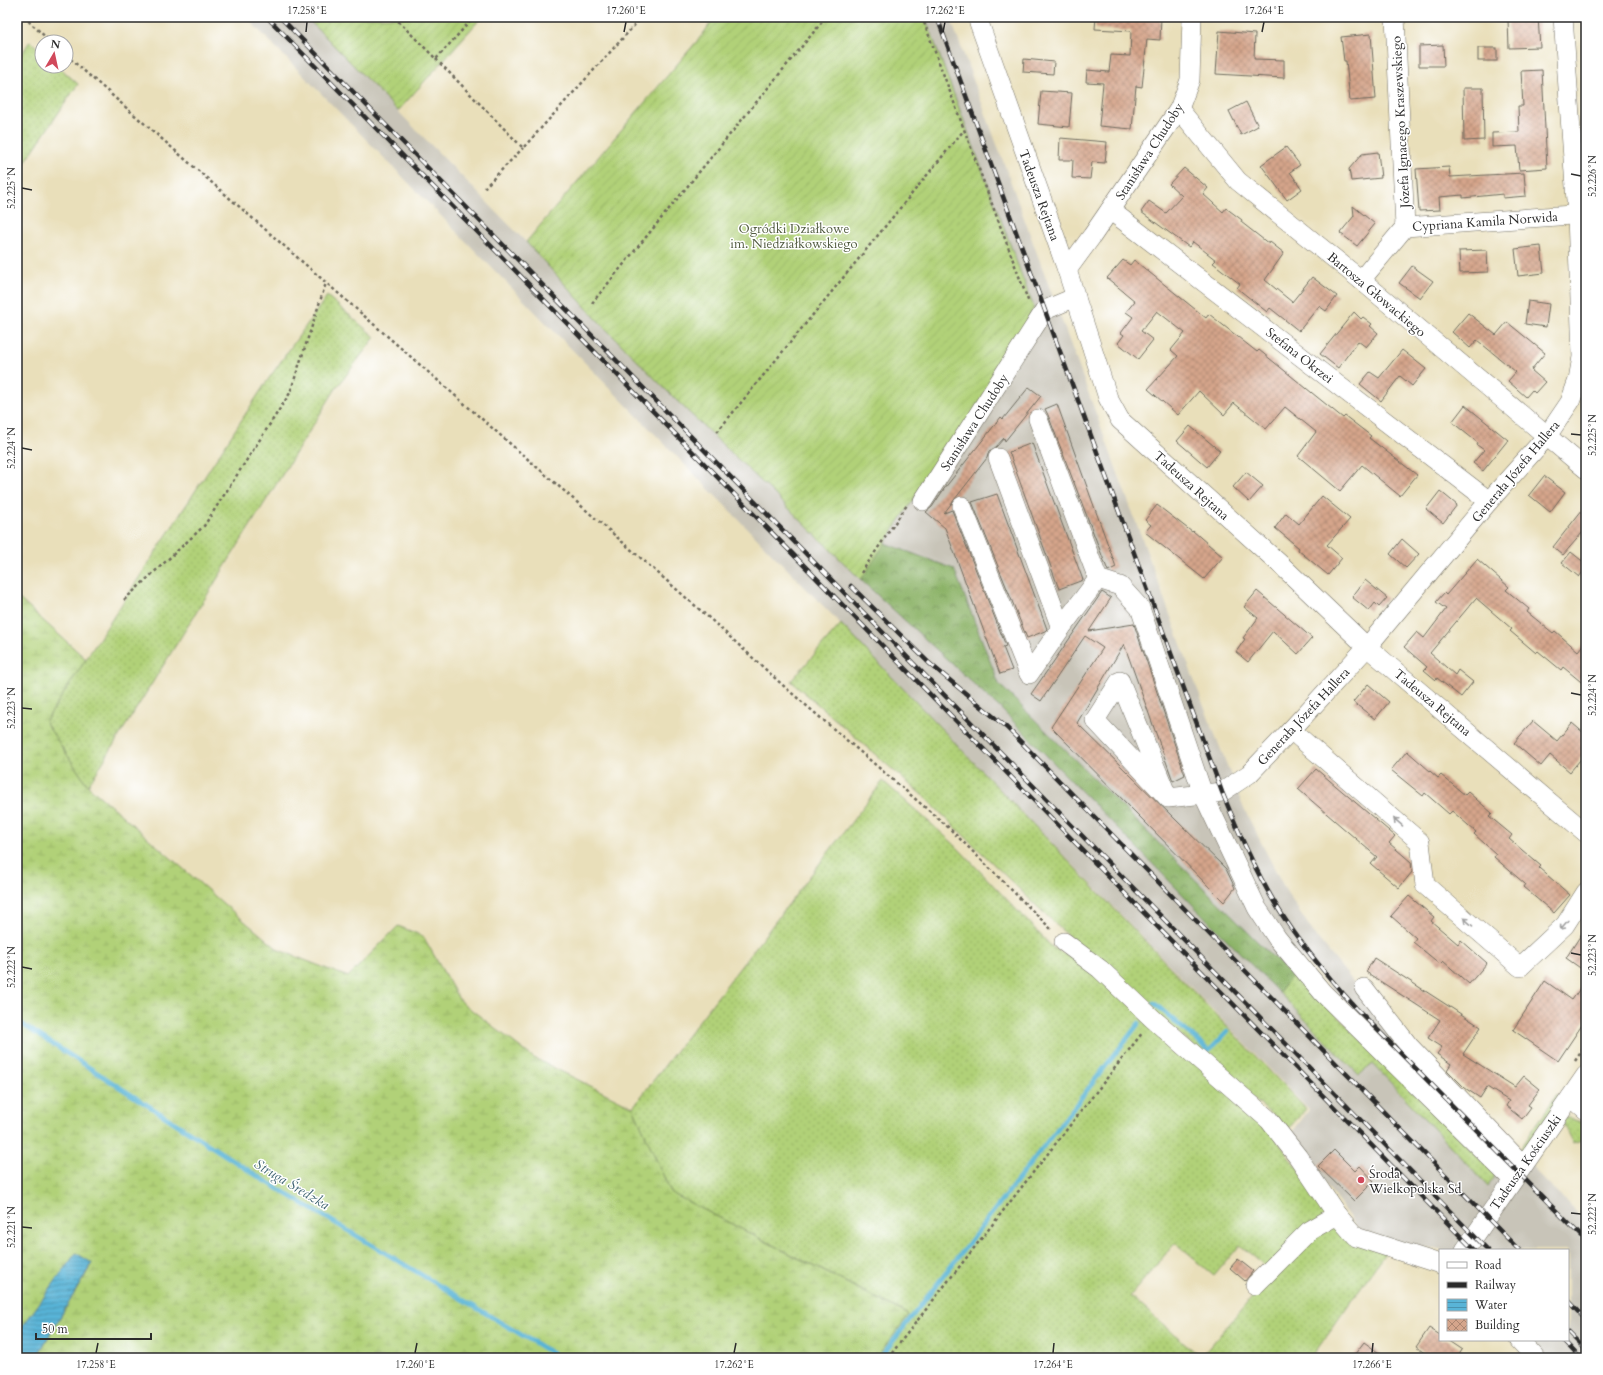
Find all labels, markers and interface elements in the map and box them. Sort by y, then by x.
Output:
text: 17.258°E [287,4,327,18]
text: 17.260°E [606,4,646,18]
text: 17.262°E [925,4,965,18]
text: 17.264°E [1244,4,1284,18]
north arrow [34,34,74,74]
street label: Józefa Ignacego Kraszewskiego [1388,35,1415,210]
text: N [50,36,62,53]
street label: Stanisława Chudoby [1112,99,1188,204]
street label: Tadeusza Rejtana [1014,147,1064,244]
text: 52.226°N [1586,155,1600,197]
text: 52.225°N [5,167,19,209]
street label: Cypriana Kamila Norwida [1412,208,1559,236]
park label: Ogródki Działkowe im. Niedziałkowskiego [730,220,858,253]
street label: Bartosza Głowackiego [1323,248,1429,341]
street label: Stefana Okrzei [1262,324,1337,388]
street label: Stanisława Chudoby [937,370,1013,475]
text: 52.225°N [1586,414,1600,456]
street label: Generała Józefa Hallera [1468,416,1564,527]
text: 52.224°N [5,427,19,469]
street label: Tadeusza Rejtana [1150,447,1233,525]
street label: Generała Józefa Hallera [1253,663,1354,770]
street label: Tadeusza Rejtana [1390,665,1475,741]
text: 52.224°N [1586,674,1600,716]
text: 52.223°N [5,687,19,729]
one-way arrow [1392,818,1403,827]
one-way arrow [1463,917,1473,927]
one-way arrow [1560,919,1569,930]
text: 52.223°N [1586,934,1600,976]
text: 52.222°N [5,946,19,988]
street label: Tadeusza Kościuszki [1486,1111,1566,1214]
water label: Struga Średzka [251,1155,333,1214]
place label: Środa Wielkopolska Sd [1368,1165,1461,1198]
marker: Środa Wielkopolska Sd [1356,1175,1366,1185]
text: 52.222°N [1586,1193,1600,1235]
text: 52.221°N [5,1206,19,1248]
legend [1439,1249,1569,1341]
text: Road [1475,1257,1502,1273]
text: Railway [1475,1277,1517,1293]
text: Water [1474,1297,1508,1313]
scale bar [36,1315,151,1341]
text: Building [1475,1317,1520,1333]
text: 50 m [42,1321,69,1337]
text: 17.258°E [76,1358,116,1372]
text: 17.260°E [395,1358,435,1372]
text: 17.262°E [714,1358,754,1372]
text: 17.264°E [1033,1358,1073,1372]
text: 17.266°E [1352,1358,1392,1372]

